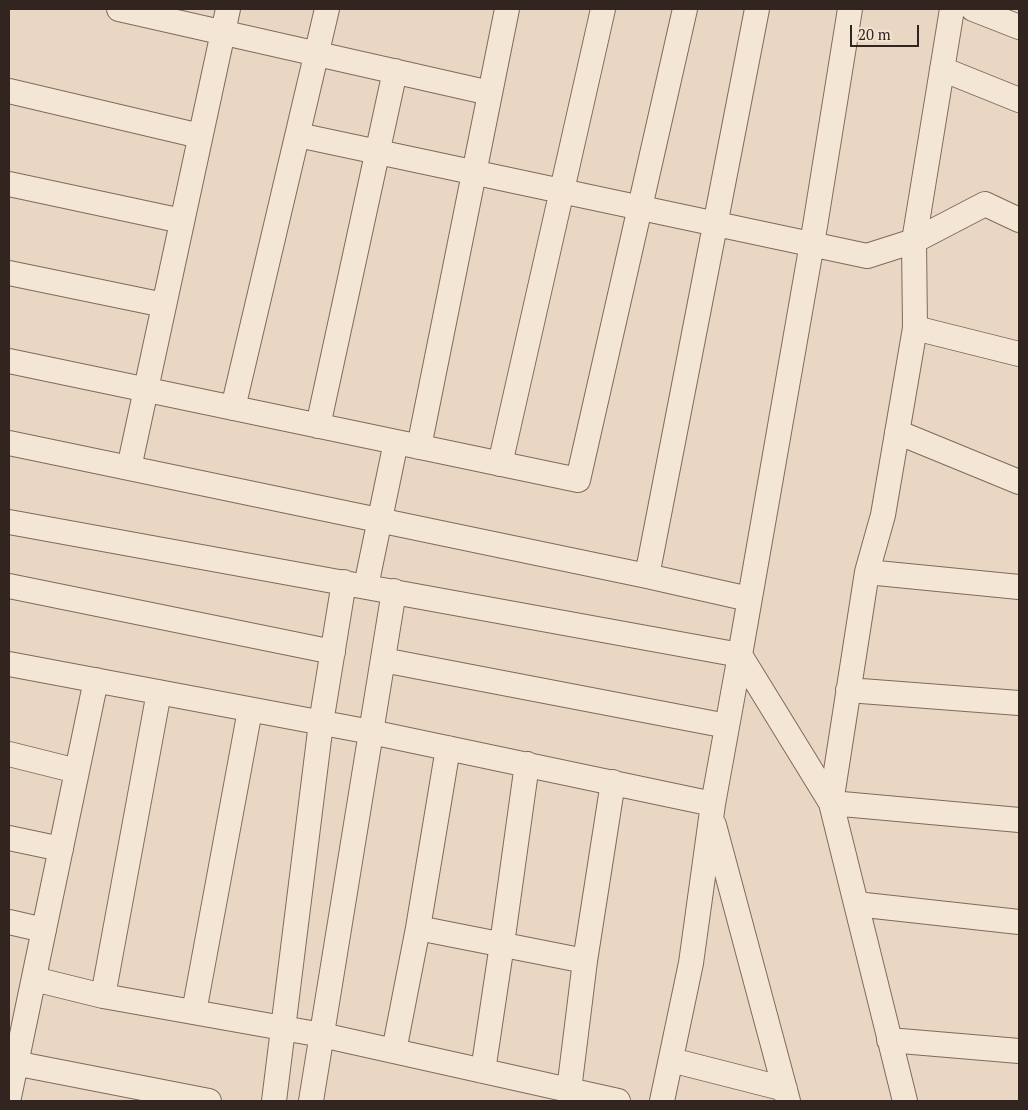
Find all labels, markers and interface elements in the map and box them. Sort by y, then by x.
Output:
scale bar [853,15,922,47]
text: 20 m [858,24,891,44]

